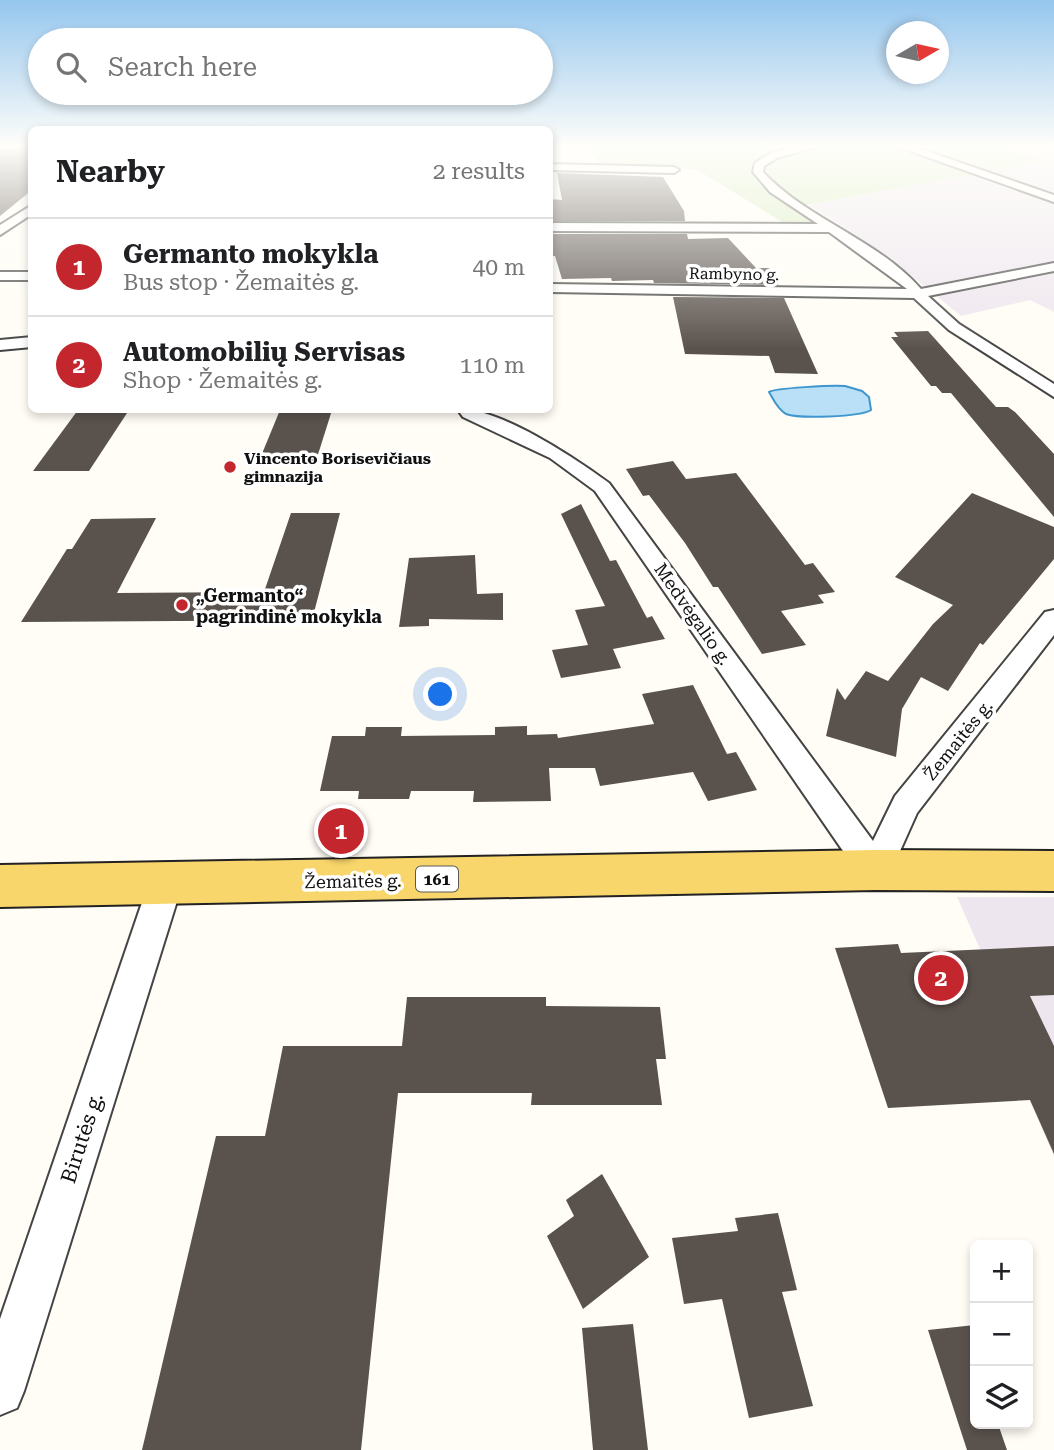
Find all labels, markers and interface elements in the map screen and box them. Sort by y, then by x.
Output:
north arrow [886,21,949,84]
search box [28,28,553,105]
icon: search [52,48,90,86]
text: Search here [108,52,257,82]
text: Nearby [56,154,165,189]
text: 2 results [433,158,525,185]
text: Germanto mokykla [123,239,378,269]
text: 1 [73,254,85,281]
text: 40 m [472,254,525,281]
street label: Rambyno g. [689,264,779,284]
text: Bus stop · Žemaitės g. [123,269,359,296]
text: Automobilių Servisas [123,337,405,367]
text: 2 [73,352,85,379]
text: 110 m [460,352,525,379]
text: Shop · Žemaitės g. [123,367,323,394]
place label: Vincento Borisevičiaus gimnazija [243,449,431,486]
marker: Vincento Borisevičiaus gimnazija [222,459,238,475]
street label: Medvėgalio g. [650,559,736,669]
place label: „Germanto“ pagrindinė mokykla [196,585,382,627]
marker: „Germanto“ pagrindinė mokykla [174,597,190,613]
your location [423,677,457,711]
street label: Žemaitės g. [919,696,997,784]
pin: 1 [318,805,364,857]
road number: 161 [416,866,458,892]
street label: Žemaitės g. [304,870,402,892]
pin: 2 [918,952,964,1004]
street label: Birutės g. [56,1090,108,1186]
map controls [970,1240,1033,1429]
button: + [970,1240,1033,1303]
button: − [970,1303,1033,1366]
button: layers [970,1366,1033,1429]

